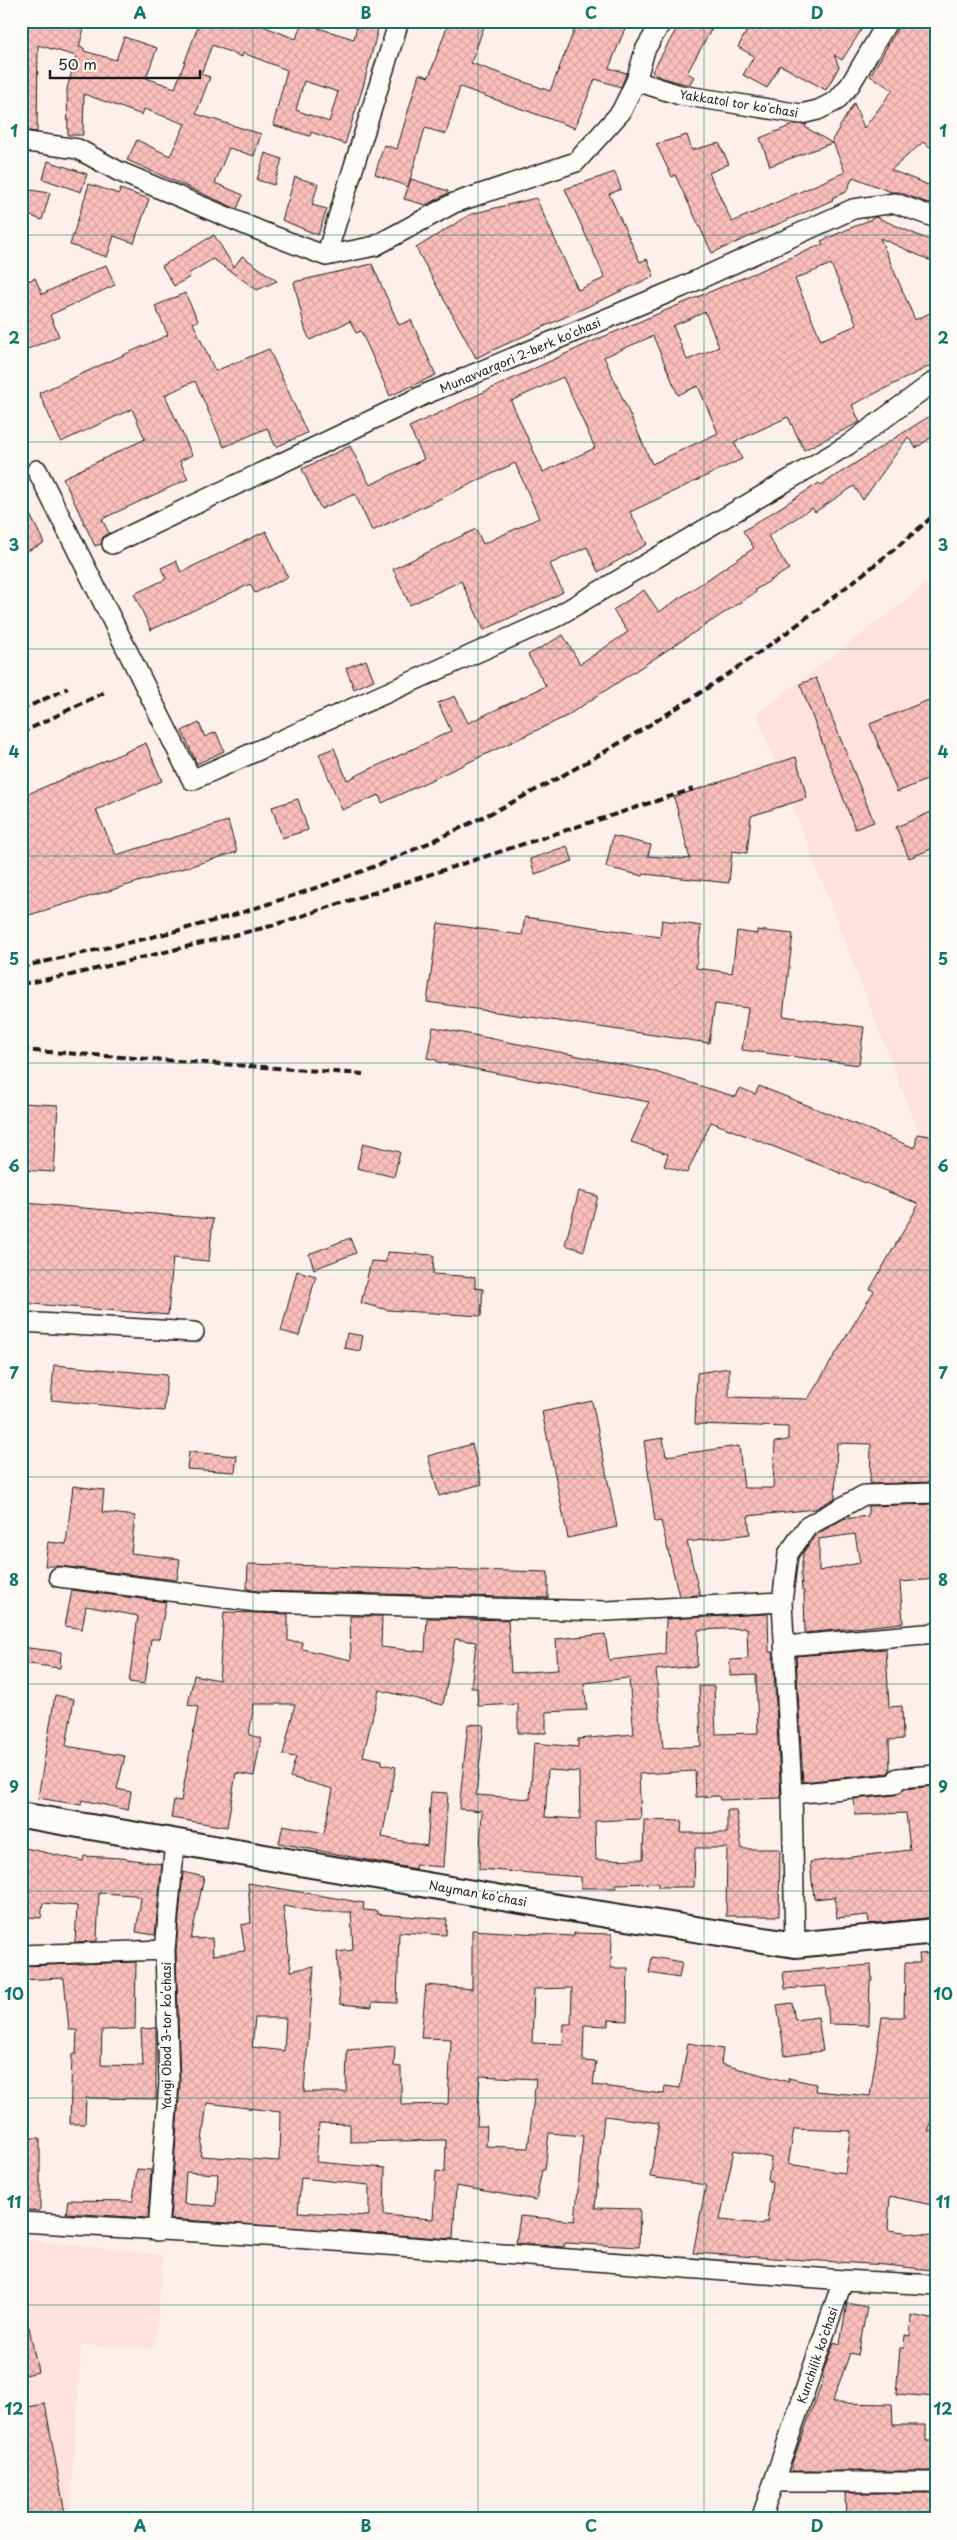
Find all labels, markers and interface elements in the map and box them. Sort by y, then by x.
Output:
text: A [134,0,147,24]
text: B [361,0,372,24]
text: C [585,0,597,24]
text: D [811,0,823,24]
scale bar [50,48,200,80]
text: 50 m [58,52,97,75]
street label: Yakkatol tor koʻchasi [678,85,800,121]
text: 1 [10,118,18,142]
text: 1 [939,118,947,142]
street label: Munavvarqori 2-berk koʻchasi [437,313,603,397]
text: 2 [8,325,20,349]
text: 2 [937,325,949,349]
text: 3 [9,532,19,556]
text: 3 [938,532,948,556]
text: 4 [9,739,20,763]
text: 4 [938,739,949,763]
text: 5 [9,946,19,970]
text: 5 [938,946,948,970]
text: 6 [8,1153,20,1177]
text: 6 [937,1153,949,1177]
text: 7 [9,1360,19,1384]
text: 7 [938,1360,948,1384]
text: 8 [9,1567,19,1591]
text: 8 [938,1567,948,1591]
text: 9 [9,1774,19,1798]
text: 9 [938,1774,948,1798]
street label: Nayman koʻchasi [428,1876,528,1910]
street label: Yangi Obod 3-tor koʻchasi [157,1962,175,2110]
text: 10 [4,1981,24,2005]
text: 10 [933,1981,953,2005]
text: 11 [7,2189,21,2213]
text: 11 [936,2189,950,2213]
street label: Kunchilik koʻchasi [792,2304,842,2406]
text: 12 [5,2396,23,2420]
text: 12 [934,2396,952,2420]
text: A [134,2513,147,2537]
text: B [361,2513,372,2537]
text: C [585,2513,597,2537]
text: D [811,2513,823,2537]

